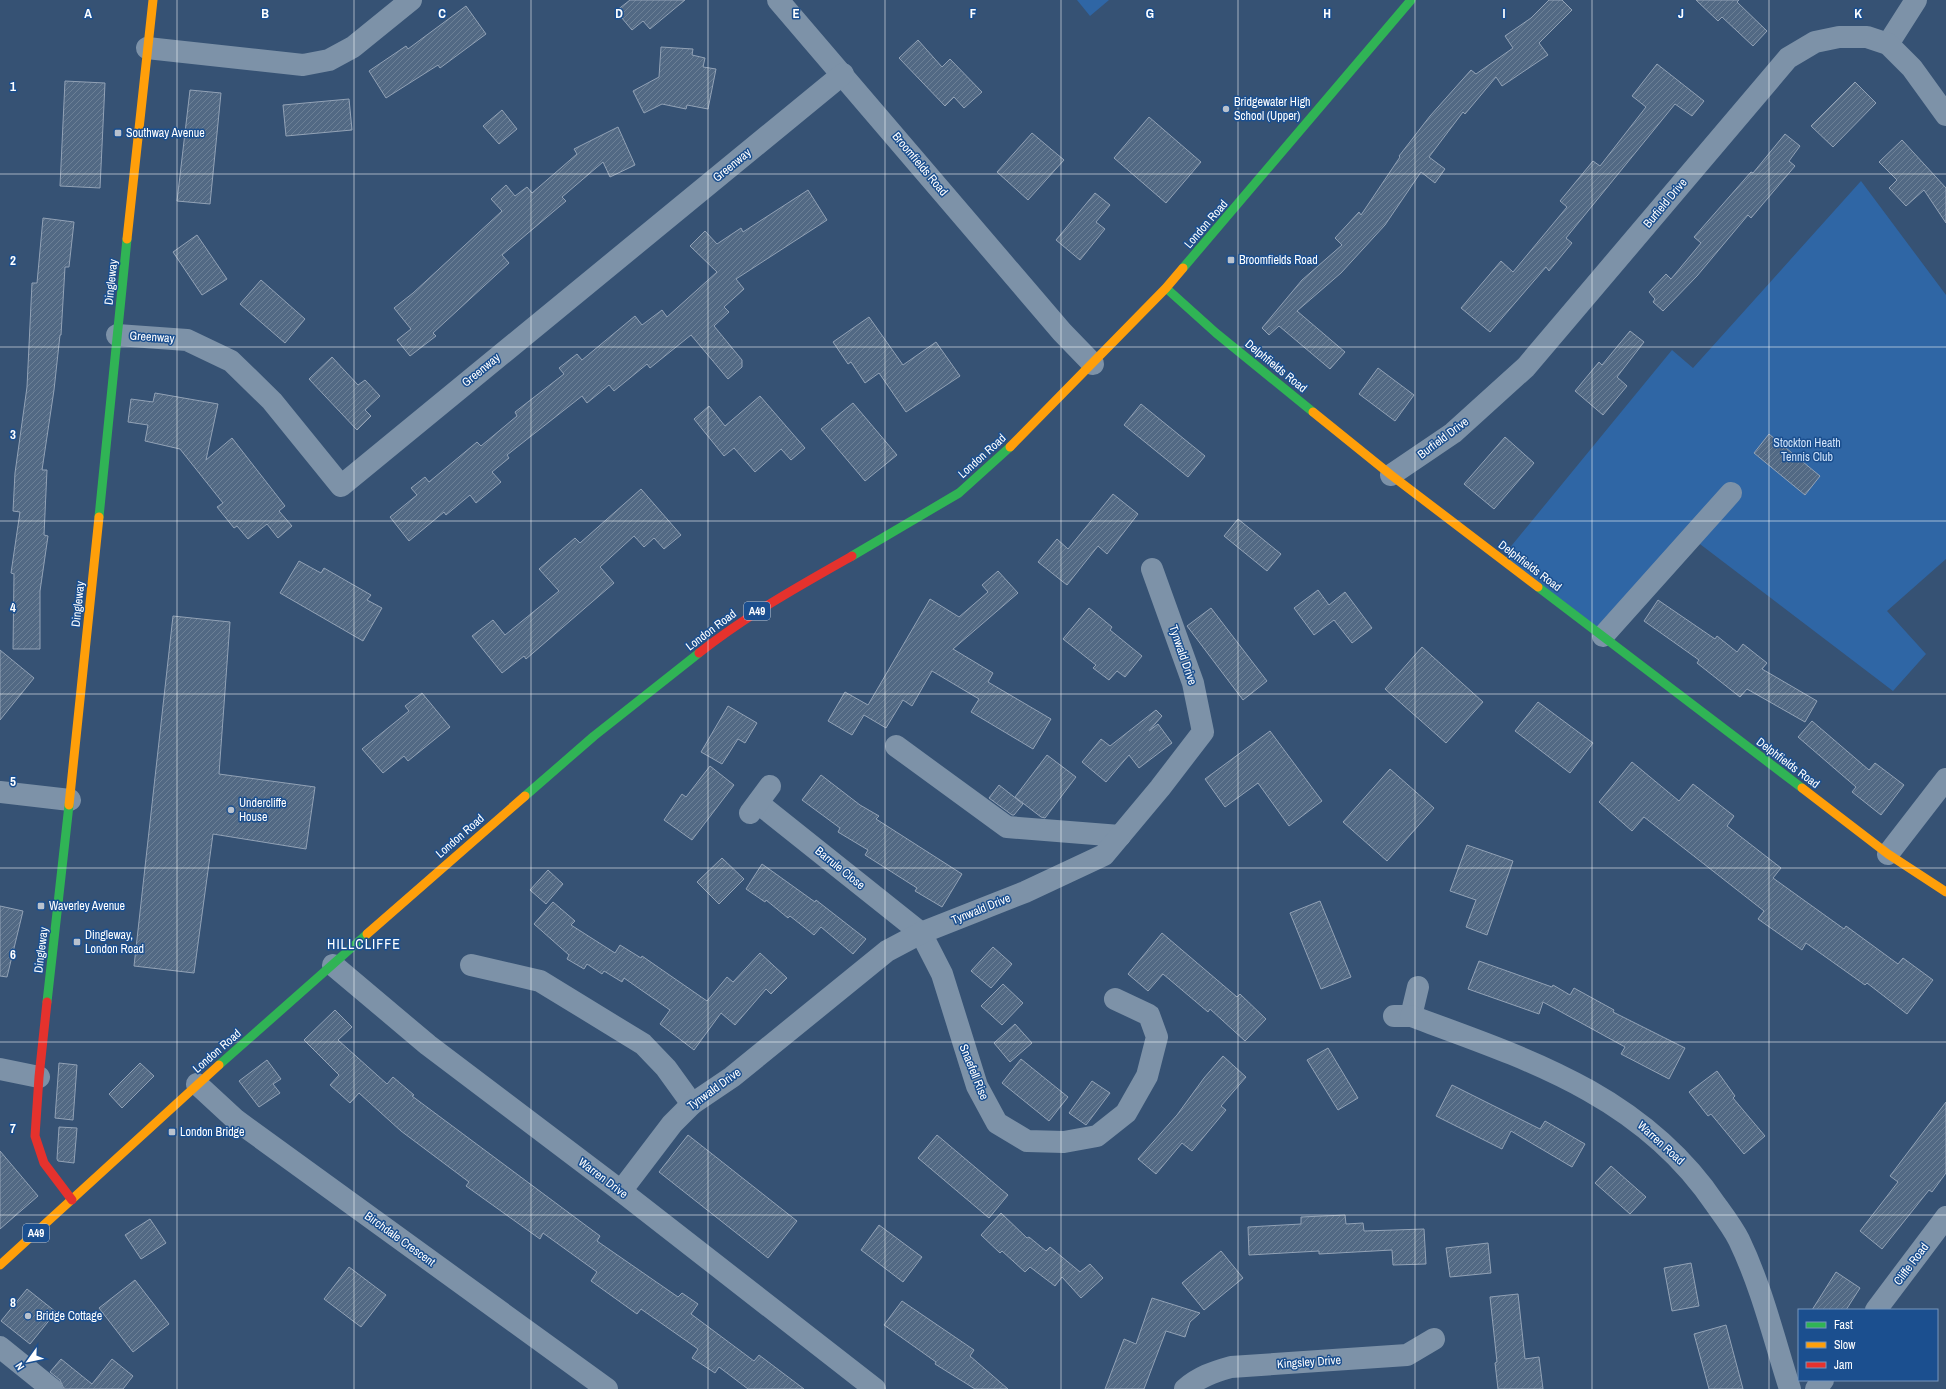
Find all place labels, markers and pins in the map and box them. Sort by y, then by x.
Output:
place label: Bridgewater High School (Upper) [1234,94,1311,124]
marker: Bridgewater High School (Upper) [1221,104,1231,114]
place label: Southway Avenue [126,125,205,141]
marker: Southway Avenue [113,128,123,138]
place label: Broomfields Road [1239,252,1318,268]
marker: Broomfields Road [1226,255,1236,265]
place label: Undercliffe House [239,795,286,825]
marker: Undercliffe House [226,805,236,815]
place label: Waverley Avenue [49,898,125,914]
marker: Waverley Avenue [36,901,46,911]
place label: Dingleway, London Road [85,927,144,957]
marker: Dingleway, London Road [72,937,82,947]
place label: London Bridge [180,1124,245,1140]
marker: London Bridge [167,1127,177,1137]
place label: Bridge Cottage [36,1308,102,1324]
marker: Bridge Cottage [23,1311,33,1321]

